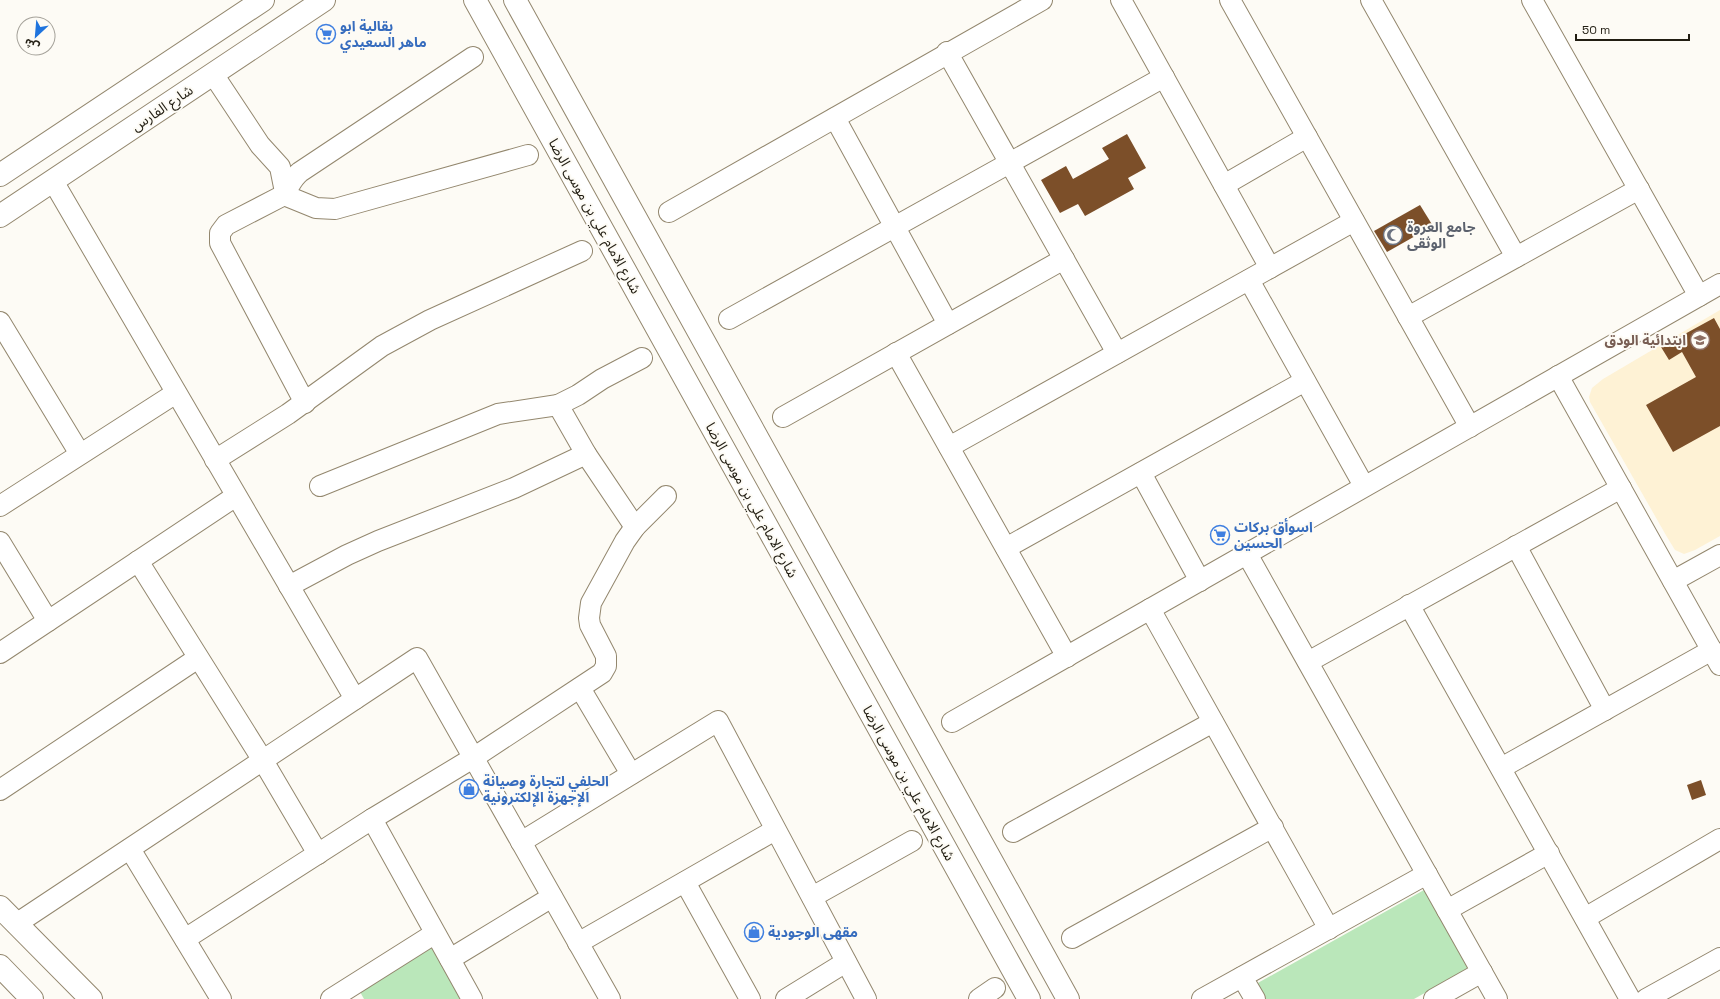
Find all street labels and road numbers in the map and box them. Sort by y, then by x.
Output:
street label: شارع الفارس [128,81,197,137]
street label: شارع الامام علي بن موسى الرضا [543,135,645,298]
street label: شارع الامام علي بن موسى الرضا [700,419,802,582]
street label: شارع الامام علي بن موسى الرضا [857,702,959,865]

